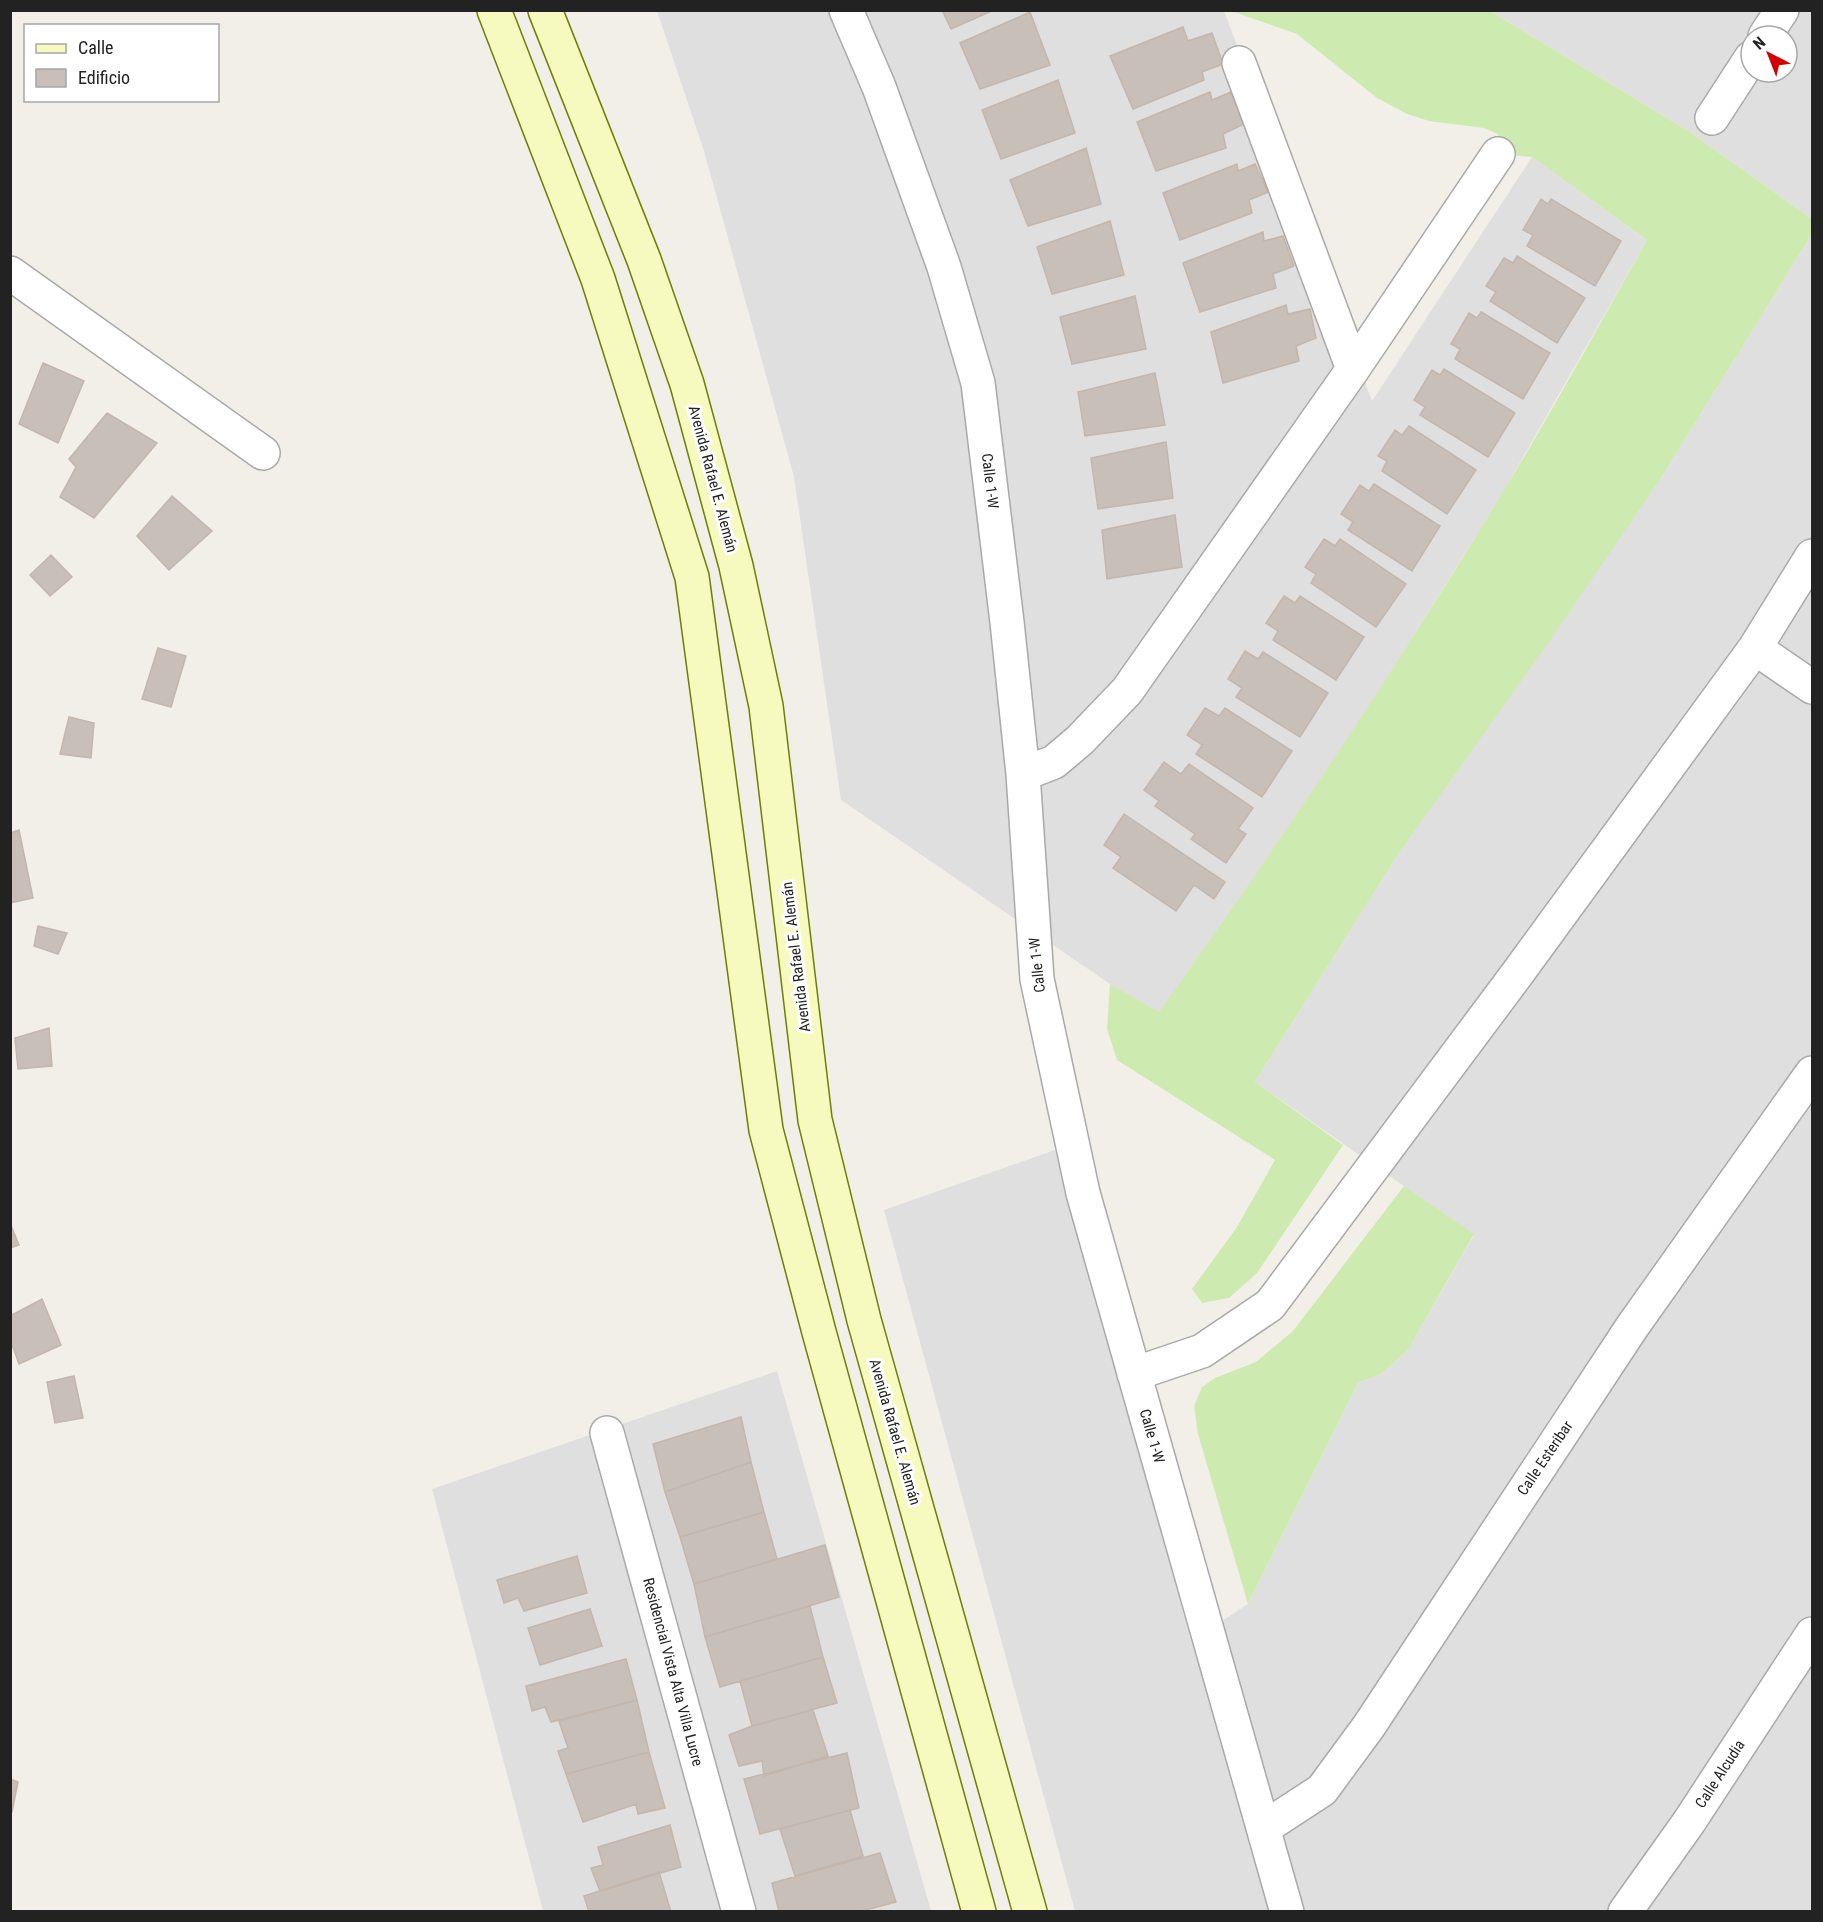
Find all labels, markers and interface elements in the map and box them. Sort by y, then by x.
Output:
legend [24,24,219,102]
north arrow [1739,24,1799,84]
text: N [1749,33,1769,54]
text: Calle [78,37,114,58]
text: Edificio [78,67,130,88]
street label: Avenida Rafael E. Alemán [685,404,741,554]
street label: Calle 1-W [978,452,1002,510]
street label: Avenida Rafael E. Alemán [778,881,814,1033]
street label: Calle 1-W [1025,936,1049,994]
street label: Avenida Rafael E. Alemán [866,1357,924,1507]
street label: Calle 1-W [1136,1407,1168,1466]
street label: Calle Esteribar [1513,1417,1577,1499]
street label: Residencial Vista Alta Villa Lucre [639,1576,707,1768]
street label: Calle Alcudia [1691,1737,1749,1811]

